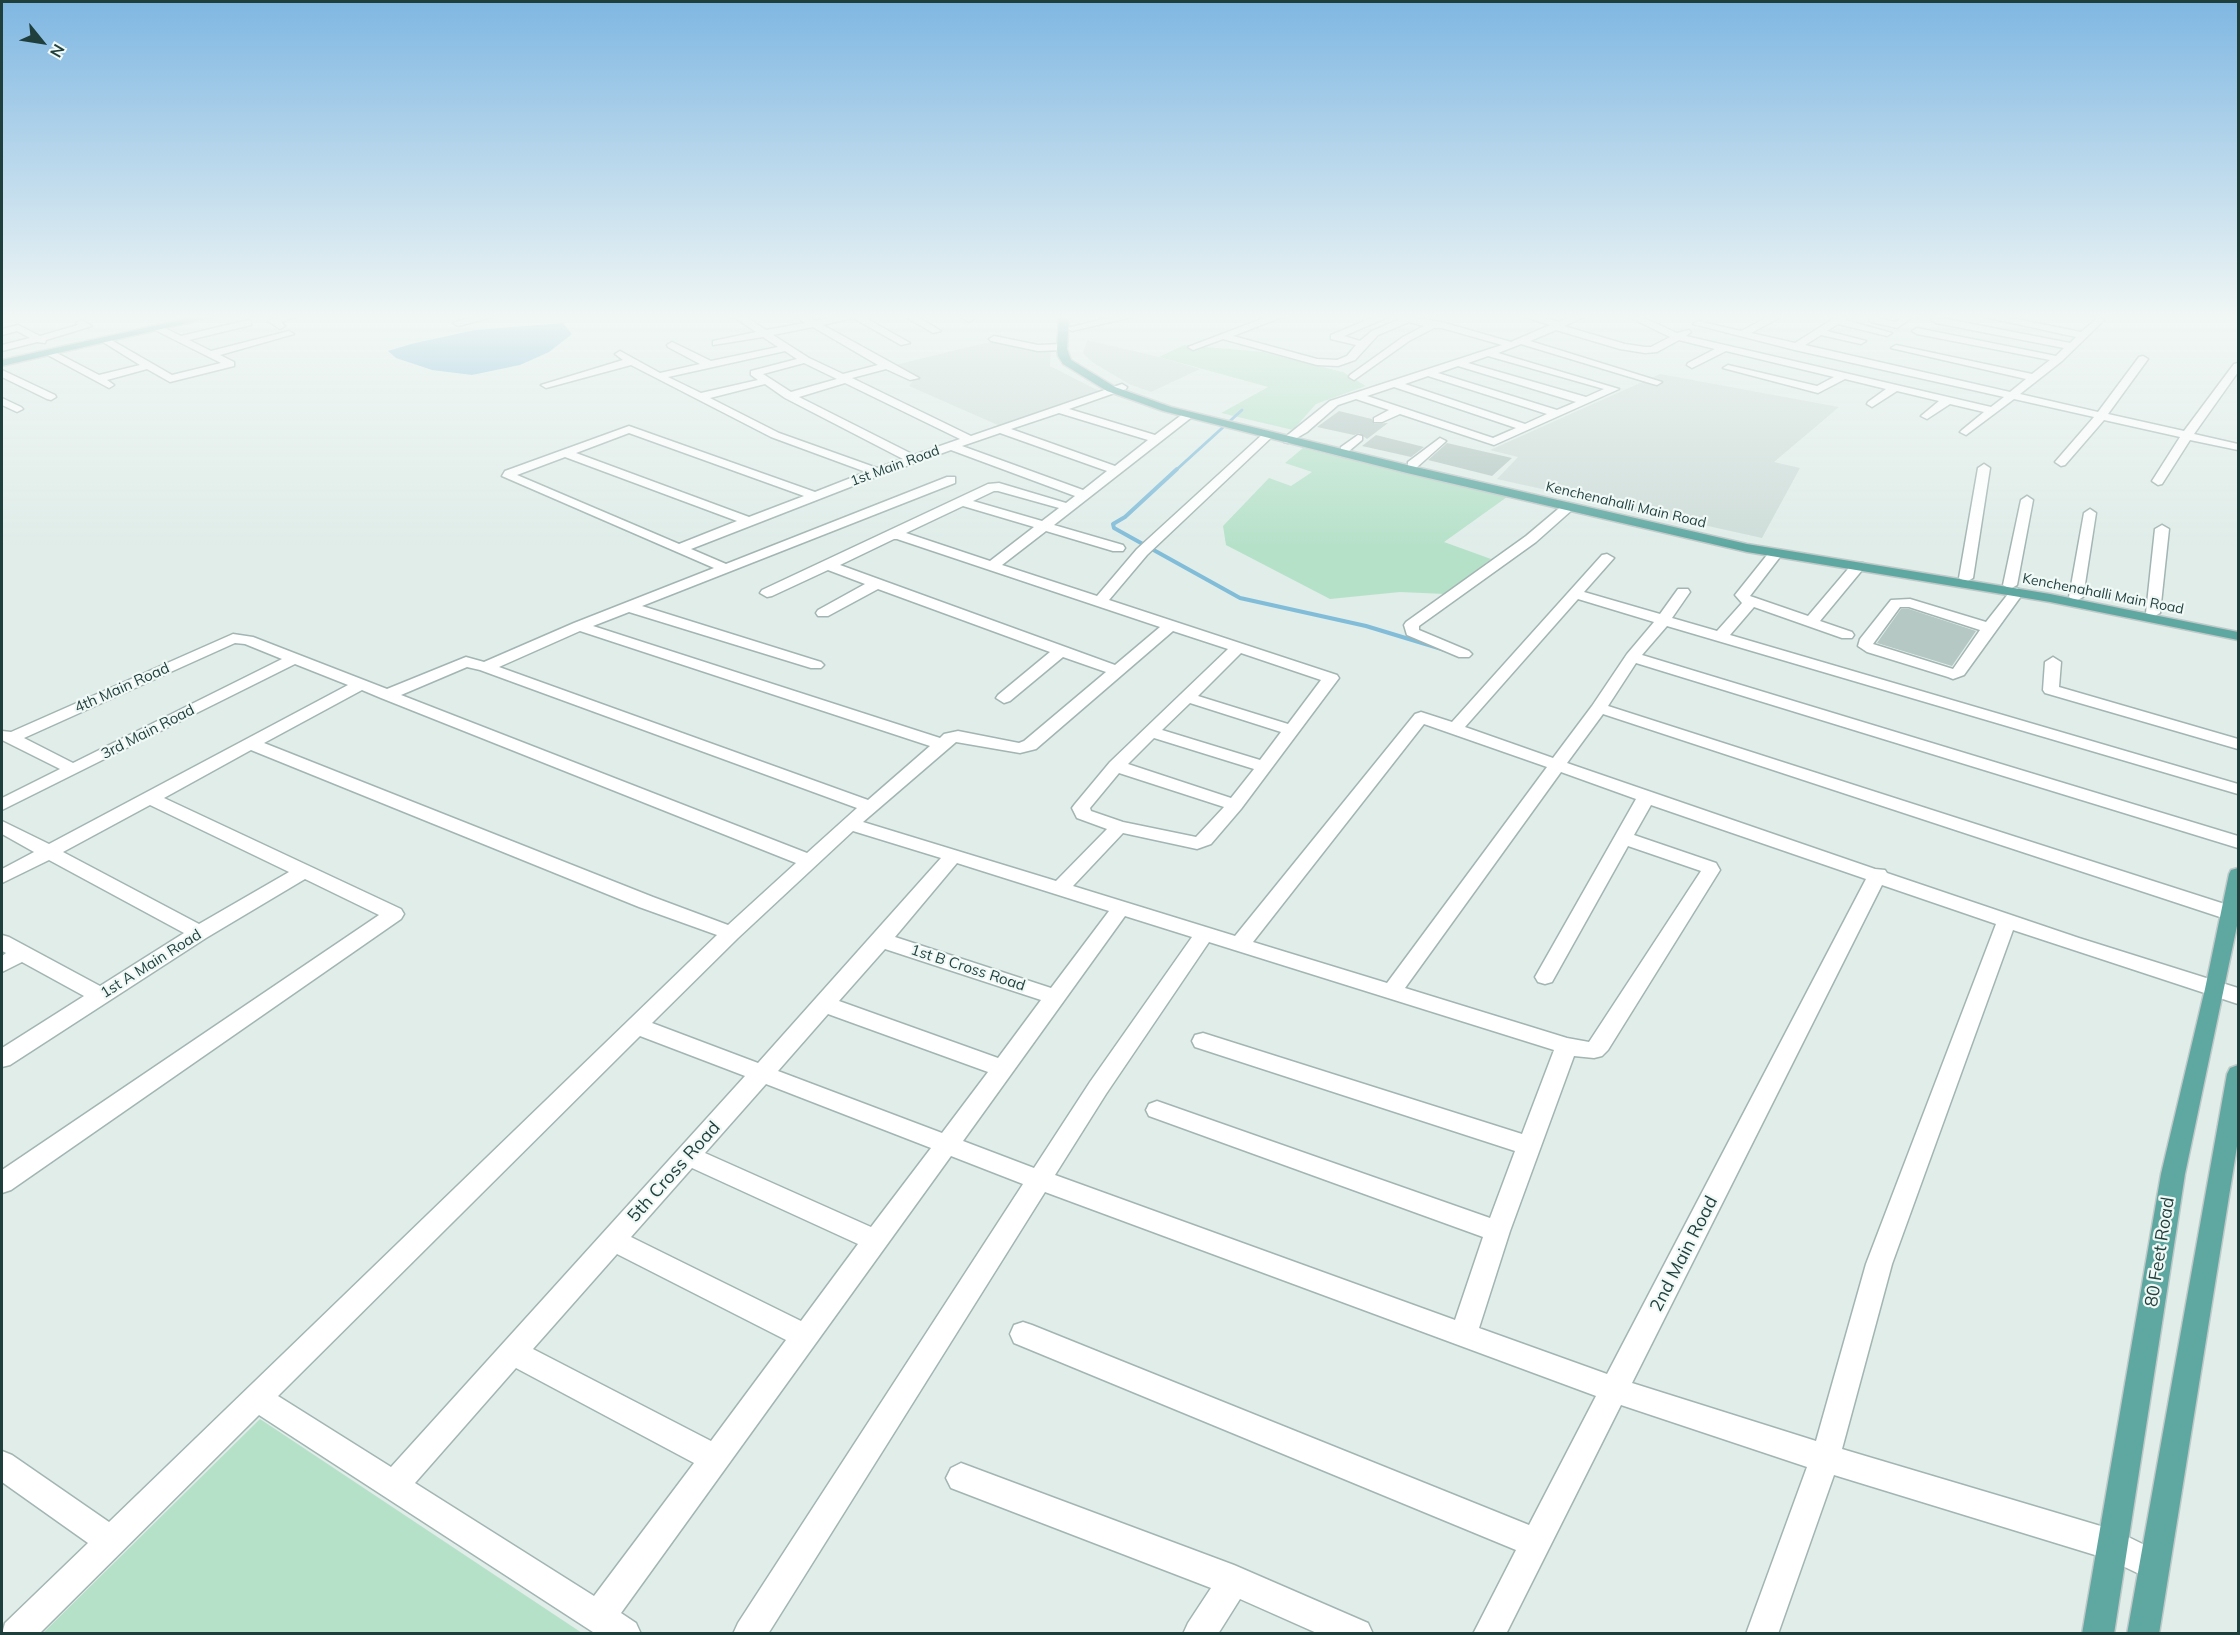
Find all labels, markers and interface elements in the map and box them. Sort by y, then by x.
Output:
north arrow [12,12,72,72]
text: N [46,41,69,61]
street label: 1st Main Road [848,442,942,490]
street label: Kenchenahalli Main Road [1544,478,1708,532]
street label: Kenchenahalli Main Road [2021,570,2185,618]
street label: 4th Main Road [72,659,172,717]
street label: 3rd Main Road [98,701,198,763]
street label: 1st A Main Road [97,926,205,1002]
street label: 1st B Cross Road [908,941,1028,995]
street label: 5th Cross Road [623,1117,725,1227]
street label: 2nd Main Road [1646,1193,1722,1315]
street label: 80 Feet Road [2141,1196,2179,1308]

